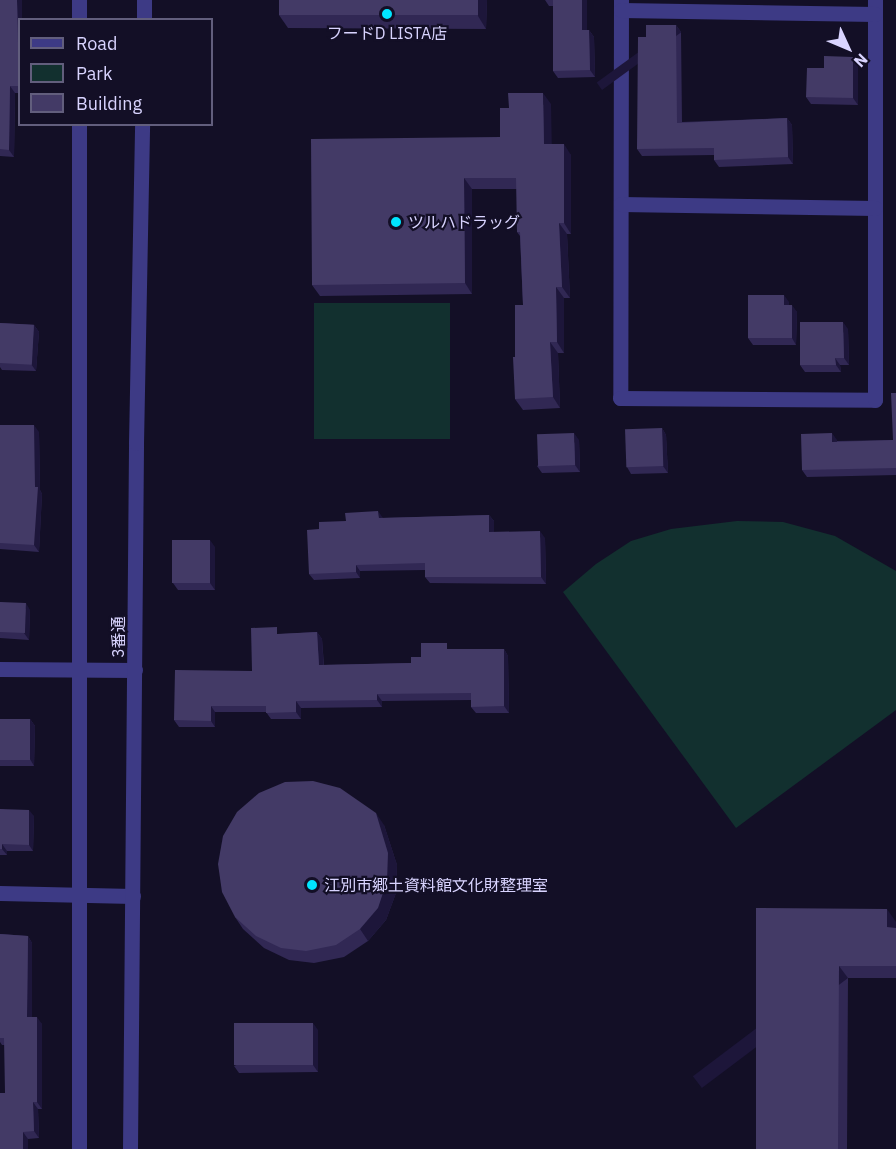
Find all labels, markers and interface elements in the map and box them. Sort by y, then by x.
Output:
marker: フードD LISTA店 [380,7,394,21]
legend [18,18,213,126]
north arrow [818,18,878,78]
place label: フードD LISTA店 [327,23,447,43]
text: Road [76,32,117,55]
text: N [850,49,872,72]
text: Park [76,62,112,85]
text: Building [76,92,142,115]
place label: ツルハドラッグ [408,212,520,232]
marker: ツルハドラッグ [389,215,403,229]
street label: 3番通 [108,616,128,658]
place label: 江別市郷土資料館文化財整理室 [324,875,548,895]
marker: 江別市郷土資料館文化財整理室 [305,878,319,892]

